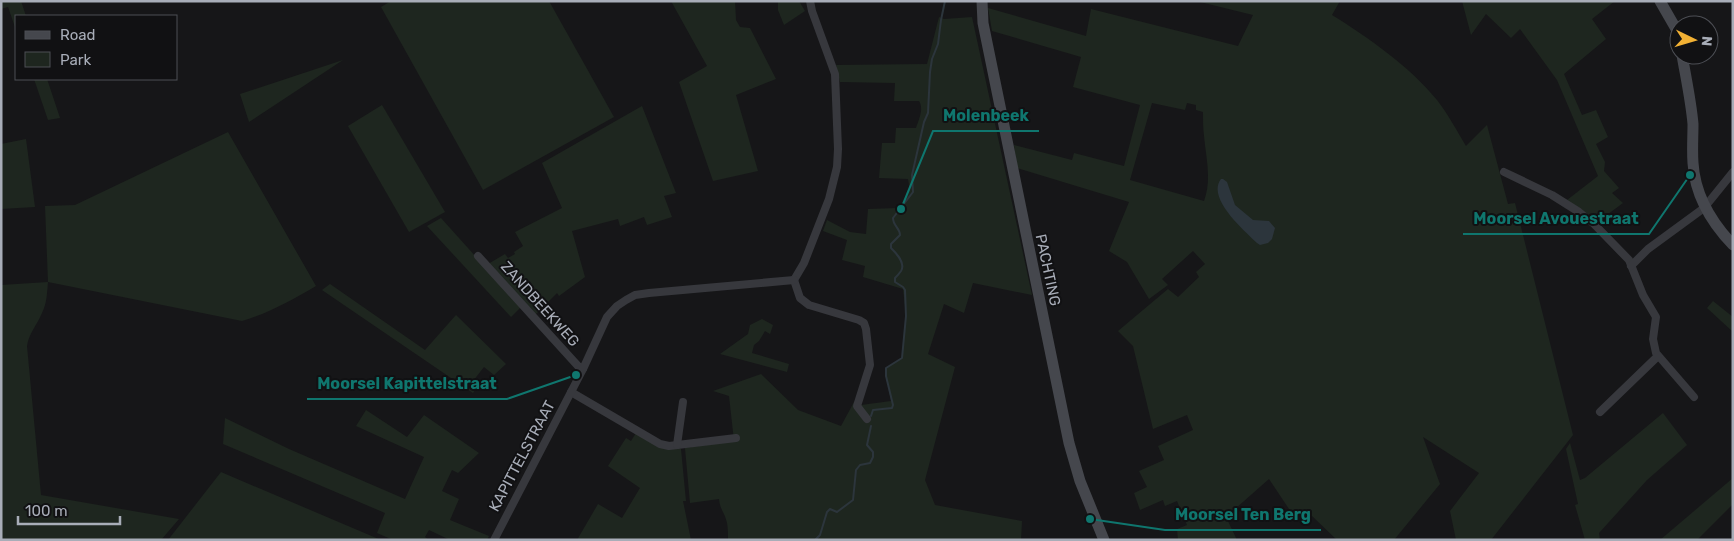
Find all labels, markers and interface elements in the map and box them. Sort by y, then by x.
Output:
legend [15,15,178,80]
north arrow [1669,15,1719,65]
text: Road [60,26,96,44]
text: N [1698,35,1715,47]
text: Park [60,51,91,69]
callout: Molenbeek [933,100,1039,131]
text: Molenbeek [943,106,1030,125]
callout: Moorsel Avouestraat [1463,203,1649,234]
text: Moorsel Avouestraat [1473,209,1639,228]
street label: PACHTING [1032,232,1064,308]
street label: ZANDBEEKWEG [497,258,583,350]
callout: Moorsel Kapittelstraat [307,368,507,399]
text: Moorsel Kapittelstraat [317,374,497,393]
street label: KAPITTELSTRAAT [485,397,559,515]
scale bar [18,494,120,526]
callout: Moorsel Ten Berg [1165,499,1321,530]
text: 100 m [25,502,67,520]
text: Moorsel Ten Berg [1175,505,1311,524]

